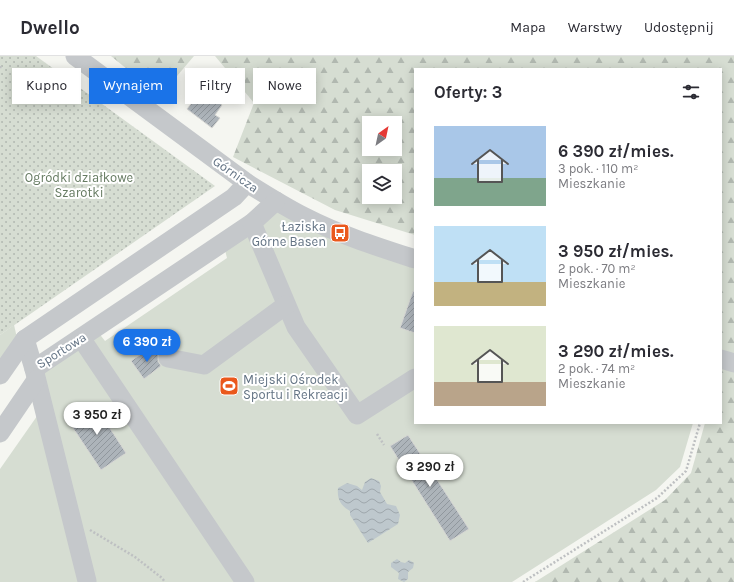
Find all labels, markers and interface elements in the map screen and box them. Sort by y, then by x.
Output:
text: Dwello [20,17,80,39]
text: Mapa [510,19,546,36]
text: Warstwy [568,19,622,36]
text: Udostępnij [644,19,714,36]
chip: Kupno [12,68,81,104]
chip: Wynajem [89,68,177,104]
chip: Filtry [185,68,245,104]
chip: Nowe [253,68,316,104]
icon: filters [680,81,702,103]
text: Oferty: 3 [434,82,502,102]
north arrow [362,116,402,156]
map controls [362,116,402,204]
text: 6 390 zł/mies. [558,141,674,161]
icon: home [466,142,514,190]
street label: Górnicza [210,153,261,195]
text: 3 pok. · 110 m² [558,161,638,176]
button: layers [362,164,402,204]
park label: Ogródki działkowe Szarotki [25,170,134,200]
text: Mieszkanie [558,176,625,191]
place label: Łaziska Górne Basen [252,219,326,249]
bus stop icon: Łaziska Górne Basen [329,222,351,244]
text: 3 950 zł/mies. [558,241,673,261]
icon: home [466,242,514,290]
text: 2 pok. · 70 m² [558,261,636,276]
text: Mieszkanie [558,276,625,291]
street label: Sportowa [34,329,89,372]
pin: 6 390 zł [106,329,188,363]
text: 6 390 zł [122,334,172,349]
text: 3 290 zł/mies. [558,341,674,361]
icon: home [466,342,514,390]
text: 2 pok. · 74 m² [558,361,635,376]
place label: Miejski Ośrodek Sportu i Rekreacji [243,372,348,402]
sports icon: Miejski Ośrodek Sportu i Rekreacji [218,375,240,397]
text: Mieszkanie [558,376,625,391]
pin: 3 950 zł [56,402,138,436]
text: 3 950 zł [73,407,121,422]
pin: 3 290 zł [389,454,471,488]
text: 3 290 zł [405,459,455,474]

